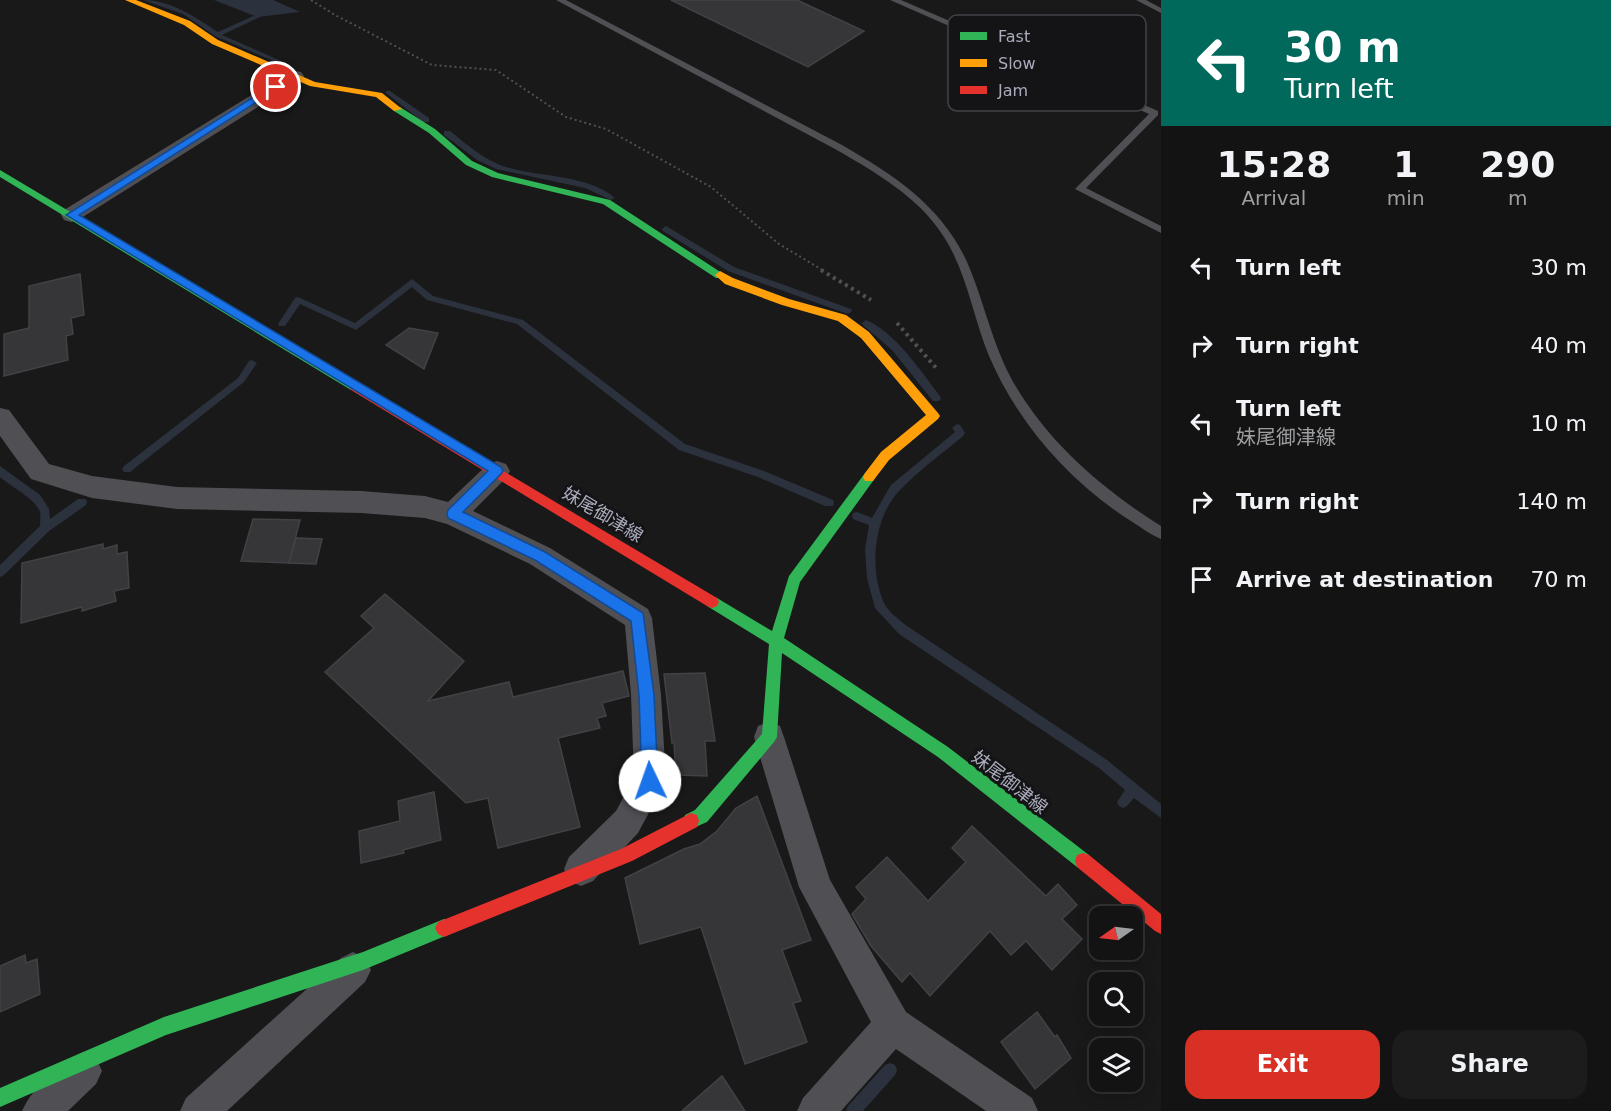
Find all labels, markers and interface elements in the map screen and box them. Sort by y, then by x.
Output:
legend [948,15,1146,111]
text: 30 m [1284,23,1401,72]
icon: left [1185,24,1263,102]
text: Fast [998,27,1030,46]
text: Slow [998,54,1035,73]
pin [250,61,301,112]
icon: arrive [259,70,292,103]
text: Turn left [1284,73,1394,104]
text: Jam [997,81,1028,100]
text: 15:28 [1217,144,1331,185]
text: 1 [1393,144,1418,185]
text: 290 [1480,144,1555,185]
text: Arrival [1241,186,1306,210]
text: min [1387,186,1425,210]
text: m [1508,186,1528,210]
icon: left [1185,251,1218,284]
text: Turn left [1236,255,1341,280]
text: 30 m [1531,255,1587,280]
icon: right [1185,329,1218,362]
text: Turn right [1236,333,1359,358]
text: 40 m [1531,333,1587,358]
text: Turn left [1236,396,1341,421]
icon: left [1185,407,1218,440]
text: 10 m [1531,411,1587,436]
text: 妹尾御津線 [1236,425,1336,449]
street label: 妹尾御津線 [559,482,647,546]
icon: right [1185,485,1218,518]
text: Turn right [1236,489,1359,514]
text: 140 m [1517,489,1587,514]
icon: arrive [1185,563,1218,596]
text: Arrive at destination [1236,567,1493,592]
text: 70 m [1531,567,1587,592]
street label: 妹尾御津線 [968,746,1052,818]
position arrow [618,749,682,813]
north arrow [1089,906,1143,960]
map controls [1089,906,1143,1092]
button: search [1089,972,1143,1026]
button: Exit [1185,1030,1380,1099]
button: Share [1392,1030,1587,1099]
button: layers [1089,1038,1143,1092]

